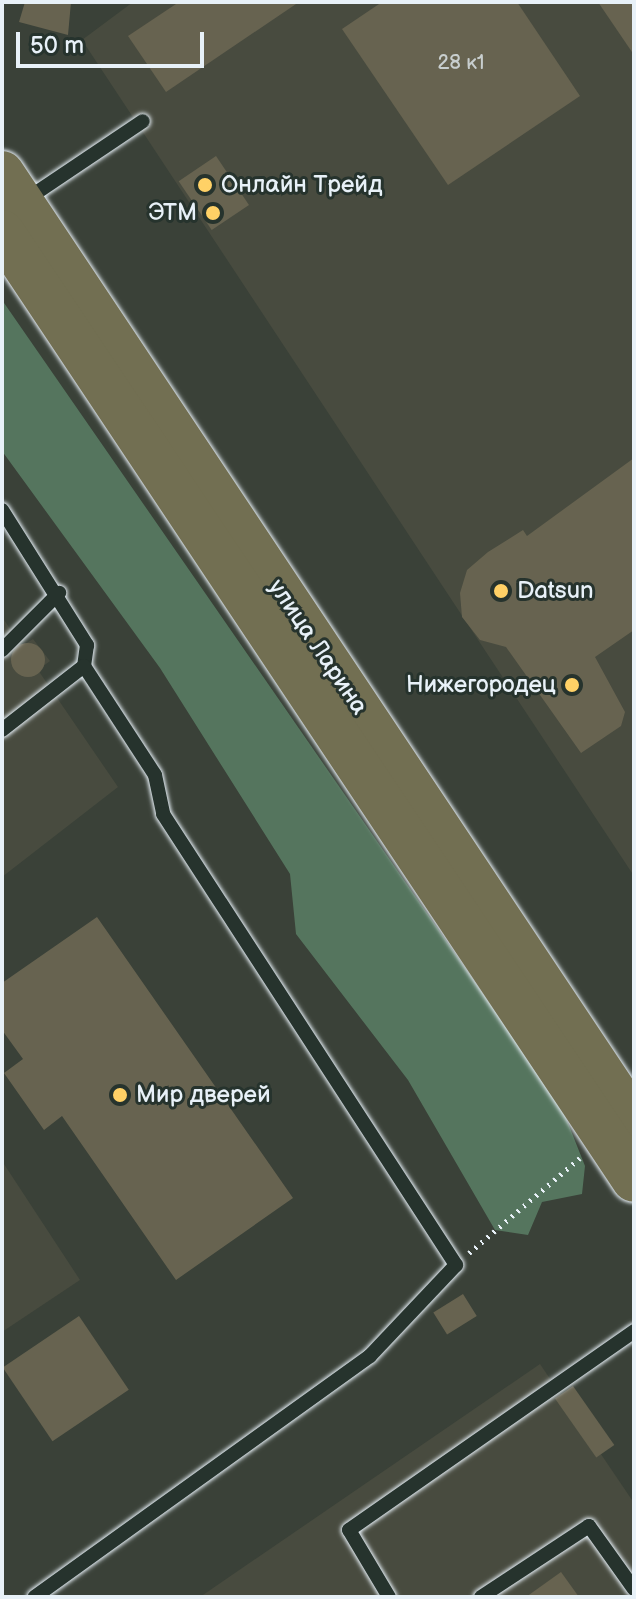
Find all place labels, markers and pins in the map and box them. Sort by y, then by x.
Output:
place label: Онлайн Трейд [221,171,383,199]
marker: Онлайн Трейд [196,176,214,194]
place label: ЭТМ [148,199,197,227]
marker: ЭТМ [204,204,222,222]
place label: Datsun [517,577,594,605]
marker: Datsun [492,582,510,600]
place label: Нижегородец [406,671,556,699]
marker: Нижегородец [563,676,581,694]
place label: Мир дверей [136,1081,271,1109]
marker: Мир дверей [111,1086,129,1104]

